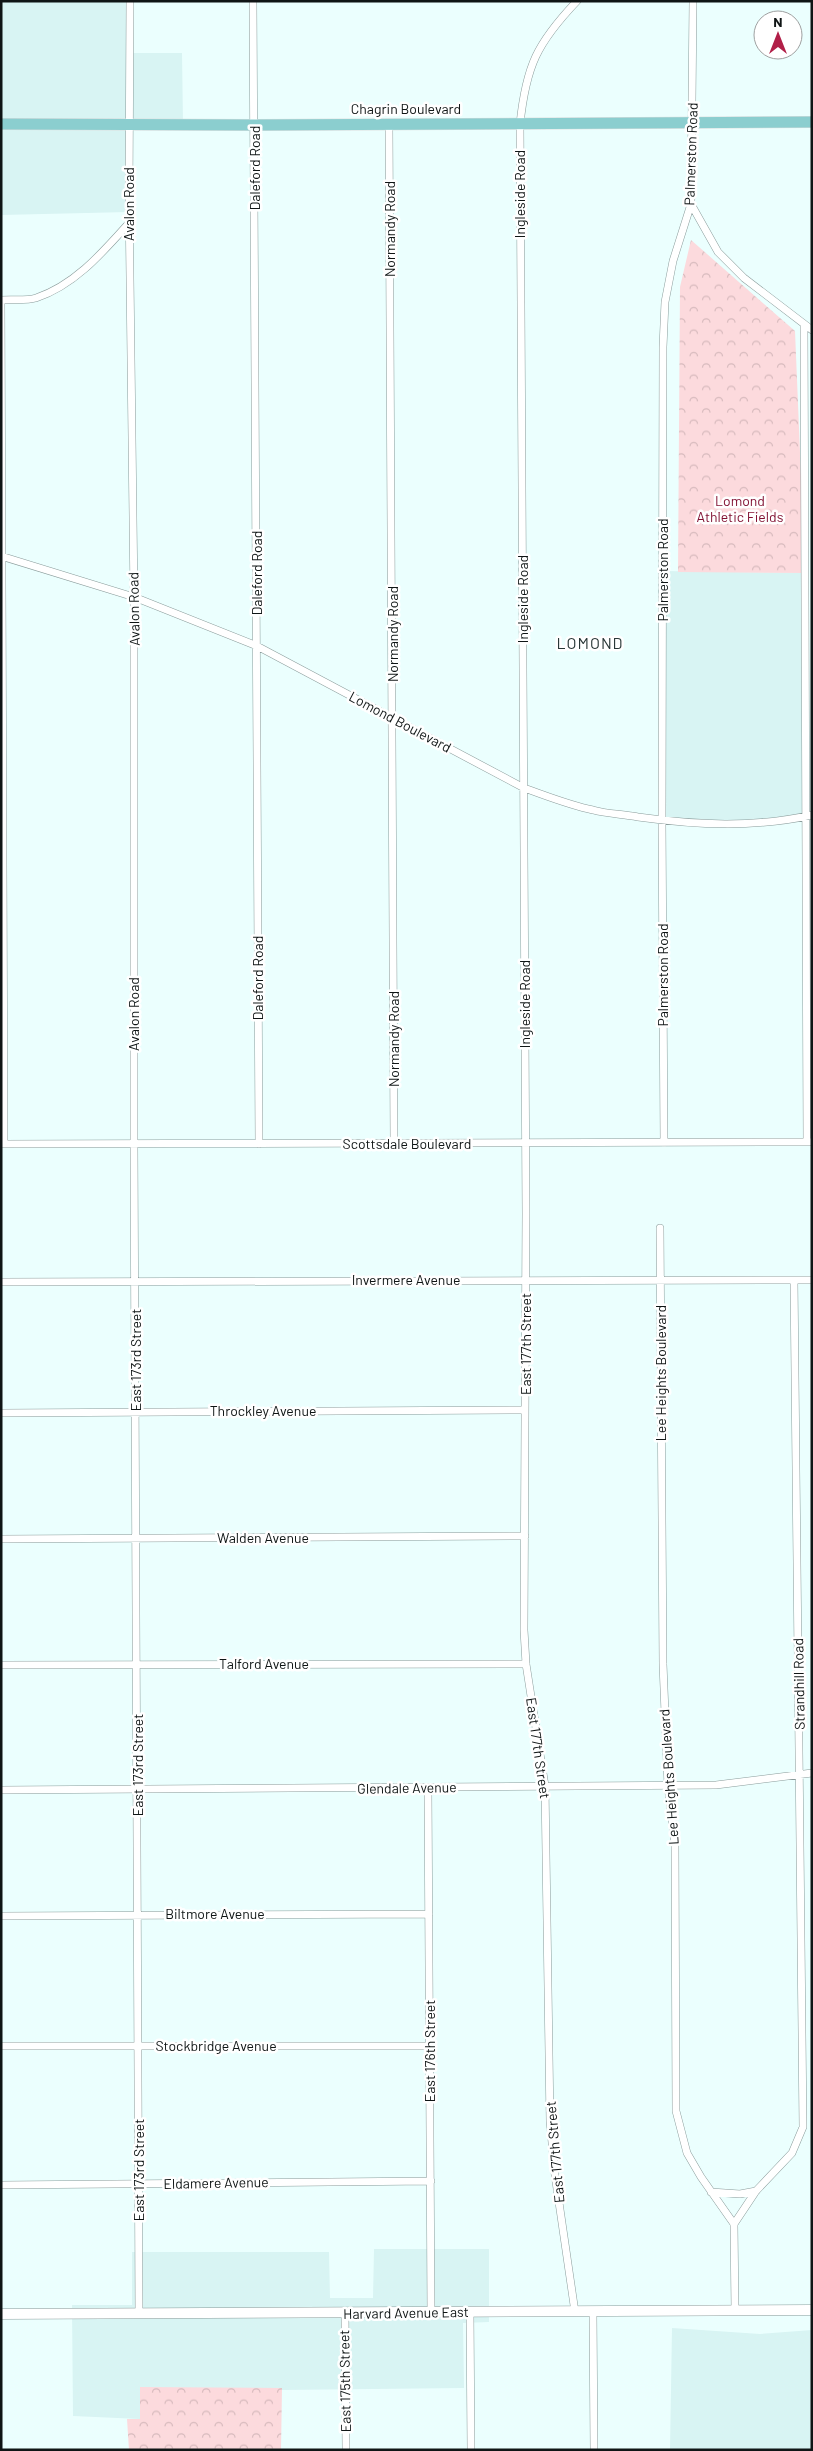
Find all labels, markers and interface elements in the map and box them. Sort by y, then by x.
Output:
north arrow [753,10,803,60]
text: N [773,13,783,30]
street label: Chagrin Boulevard [351,100,461,117]
street label: Palmerston Road [680,102,701,206]
street label: Daleford Road [246,126,263,210]
street label: Ingleside Road [511,150,528,238]
street label: Avalon Road [120,167,137,241]
street label: Normandy Road [381,181,398,277]
park label: Lomond Athletic Fields [697,492,784,525]
street label: Palmerston Road [654,518,671,622]
street label: Daleford Road [248,531,265,615]
street label: Ingleside Road [514,555,531,643]
street label: Avalon Road [124,572,143,646]
street label: Normandy Road [384,586,401,682]
district label: LOMOND [557,633,623,652]
street label: Lomond Boulevard [346,687,454,756]
street label: Palmerston Road [654,923,671,1027]
street label: Daleford Road [249,936,266,1020]
street label: Ingleside Road [516,960,533,1048]
street label: Avalon Road [125,977,142,1051]
street label: Normandy Road [385,991,402,1087]
street label: Scottsdale Boulevard [343,1135,471,1152]
street label: Invermere Avenue [352,1271,460,1288]
street label: East 177th Street [517,1293,534,1395]
street label: Lee Heights Boulevard [652,1305,669,1441]
street label: East 173rd Street [127,1309,144,1411]
street label: Throckley Avenue [210,1402,316,1419]
street label: Walden Avenue [217,1529,309,1546]
street label: Strandhill Road [789,1638,808,1730]
street label: Talford Avenue [219,1655,309,1672]
street label: East 177th Street [523,1696,554,1800]
street label: Lee Heights Boulevard [655,1708,682,1846]
street label: East 173rd Street [129,1714,146,1816]
street label: Glendale Avenue [357,1778,457,1797]
street label: Biltmore Avenue [165,1905,265,1922]
street label: East 176th Street [421,2000,438,2102]
street label: Stockbridge Avenue [155,2037,277,2054]
street label: East 177th Street [542,2100,567,2204]
street label: East 173rd Street [130,2119,147,2221]
street label: Eldamere Avenue [163,2173,269,2192]
street label: Harvard Avenue East [343,2303,469,2322]
street label: East 175th Street [335,2330,354,2432]

